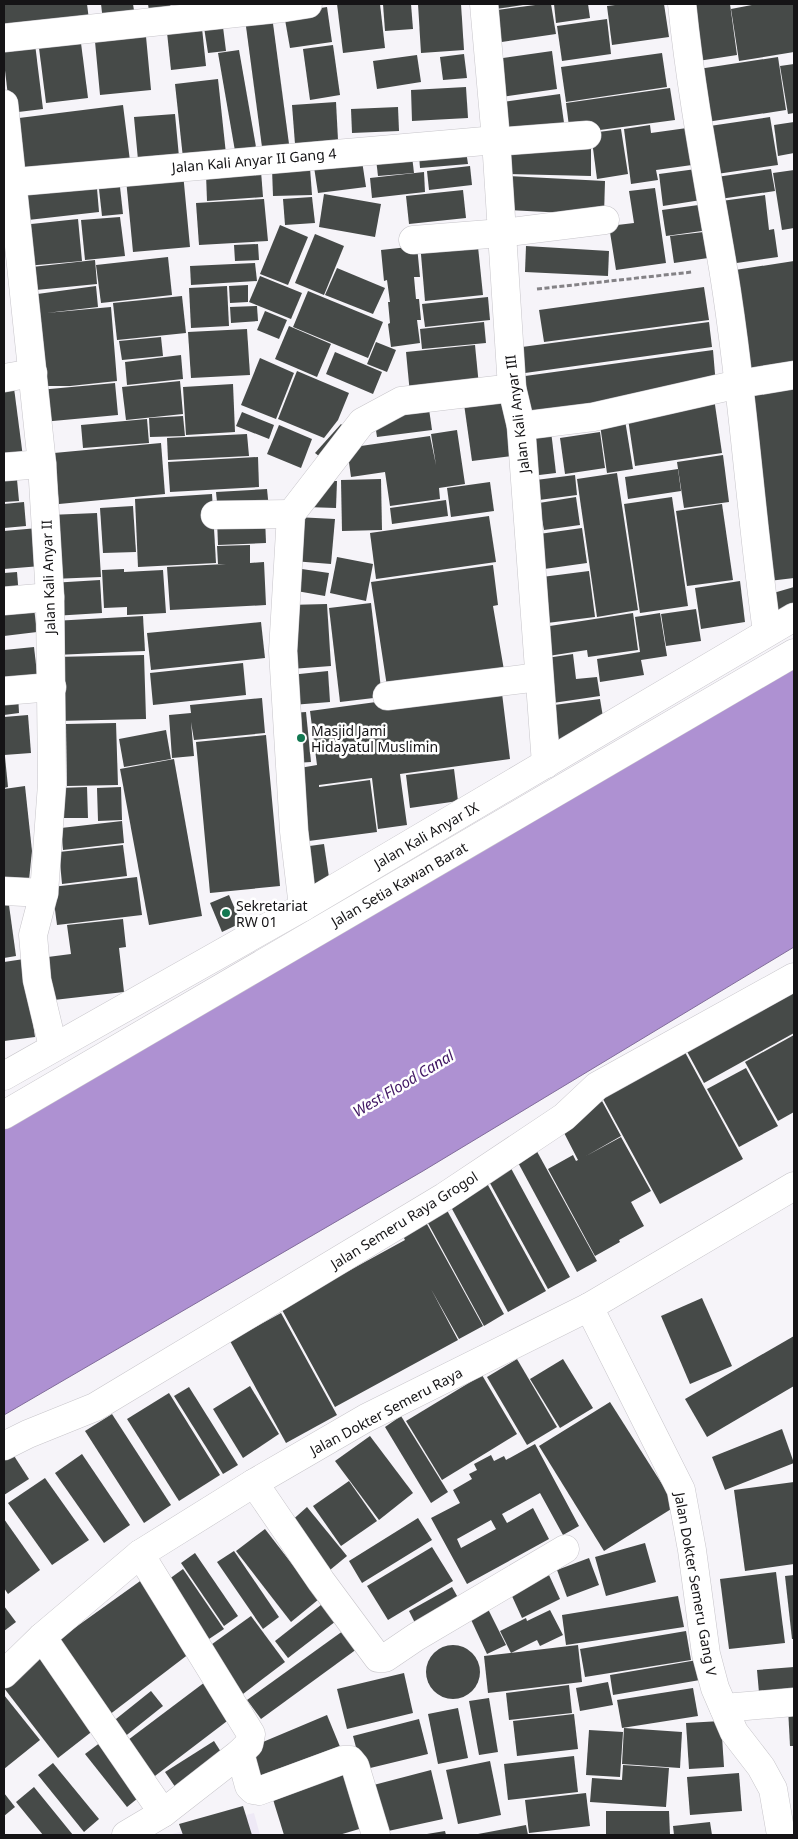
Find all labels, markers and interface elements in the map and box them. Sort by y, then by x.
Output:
street label: Jalan Kali Anyar II Gang 4 [169,143,337,177]
street label: Jalan Kali Anyar III [500,354,534,476]
street label: Jalan Kali Anyar II [37,519,60,636]
place label: Masjid Jami Hidayatul Muslimin [311,721,438,756]
marker: Masjid Jami Hidayatul Muslimin [295,732,307,744]
street label: Jalan Kali Anyar IX [369,797,482,874]
street label: Jalan Setia Kawan Barat [326,837,471,932]
place label: Sekretariat RW 01 [236,896,308,931]
marker: Sekretariat RW 01 [220,907,232,919]
water label: West Flood Canal [349,1044,458,1121]
street label: Jalan Semeru Raya Grogol [325,1167,481,1274]
street label: Jalan Dokter Semeru Raya [305,1363,466,1460]
street label: Jalan Dokter Semeru Gang V [670,1489,722,1678]

